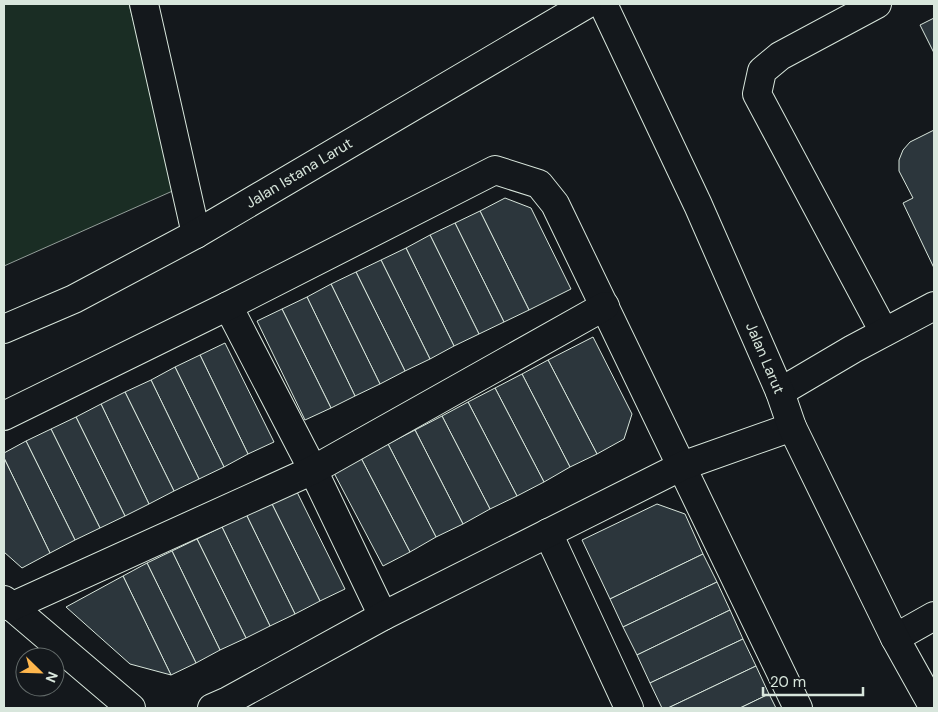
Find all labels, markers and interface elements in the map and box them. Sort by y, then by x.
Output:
street label: Jalan Istana Larut [242,133,356,213]
street label: Jalan Larut [741,319,789,397]
north arrow [15,647,65,697]
scale bar [763,664,863,696]
text: N [42,669,62,685]
text: 20 m [770,672,806,692]

